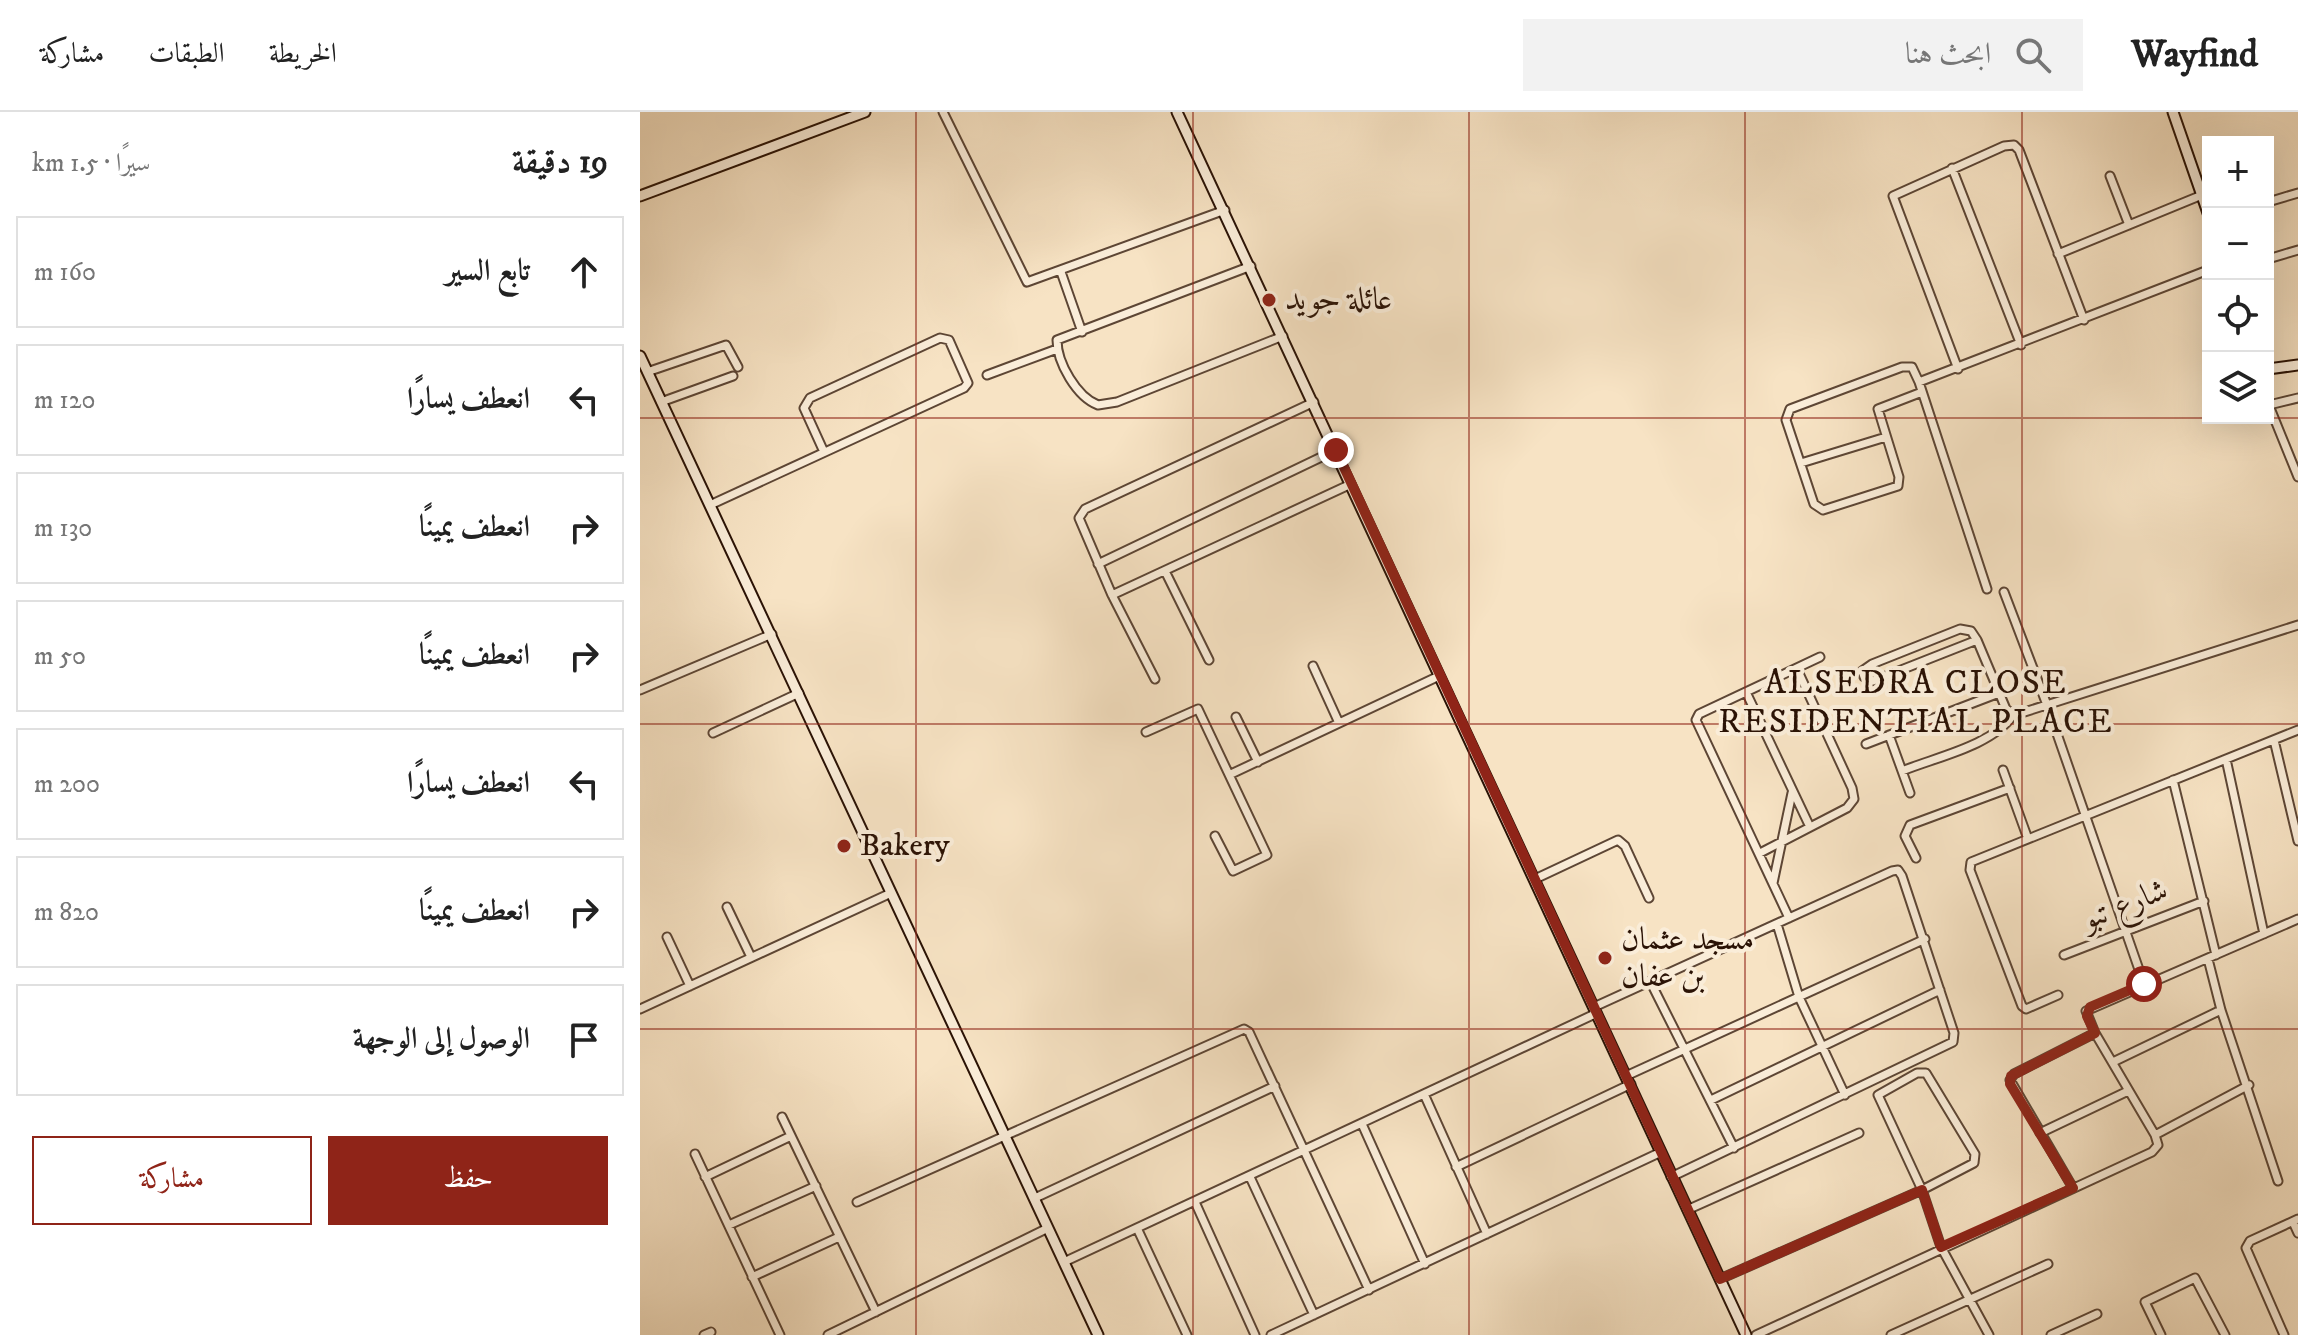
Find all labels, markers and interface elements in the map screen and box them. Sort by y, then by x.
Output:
search box [1523,19,2083,91]
text: Wayfind [2131,31,2258,79]
icon: search [2011,33,2055,77]
text: مشاركة [40,36,104,71]
text: الطبقات [148,36,225,71]
text: الخريطة [269,36,337,71]
text: ابحث هنا [1905,36,1991,73]
map controls [2202,136,2274,424]
button: + [2202,136,2274,208]
text: 19 دقيقة [512,141,608,183]
text: سيرًا · 1.5 km [32,147,150,180]
button: − [2202,208,2274,280]
icon: ahead [562,250,606,294]
text: تابع السير [445,253,530,290]
text: 160 m [34,256,96,289]
place label: عائلة جويد [1285,280,1392,320]
button: locate [2202,280,2274,352]
marker: عائلة جويد [1260,291,1278,309]
button: layers [2202,352,2274,424]
icon: left [562,378,606,422]
text: انعطف يسارًا [407,381,530,418]
text: 120 m [34,384,95,417]
route end [1318,432,1354,468]
icon: right [562,506,606,550]
text: انعطف يمينًا [419,509,530,546]
text: 130 m [34,512,92,545]
icon: right [562,634,606,678]
text: انعطف يمينًا [419,637,530,674]
text: 50 m [34,640,86,673]
district label: ALSEDRA CLOSE RESIDENTIAL PLACE [1718,662,2114,743]
icon: left [562,762,606,806]
text: انعطف يسارًا [407,765,530,802]
text: 200 m [34,768,100,801]
place label: Bakery [860,826,951,866]
marker: Bakery [835,837,853,855]
street label: شارع تبو [2073,870,2176,945]
icon: right [562,890,606,934]
text: انعطف يمينًا [419,893,530,930]
text: 820 m [34,896,99,929]
place label: مسجد عثمان بن عفان [1621,920,1754,997]
marker: مسجد عثمان بن عفان [1596,949,1614,967]
route start [2126,966,2162,1002]
icon: arrive [562,1018,606,1062]
text: الوصول إلى الوجهة [353,1021,530,1058]
button: مشاركة [32,1136,312,1225]
button: حفظ [328,1136,608,1225]

